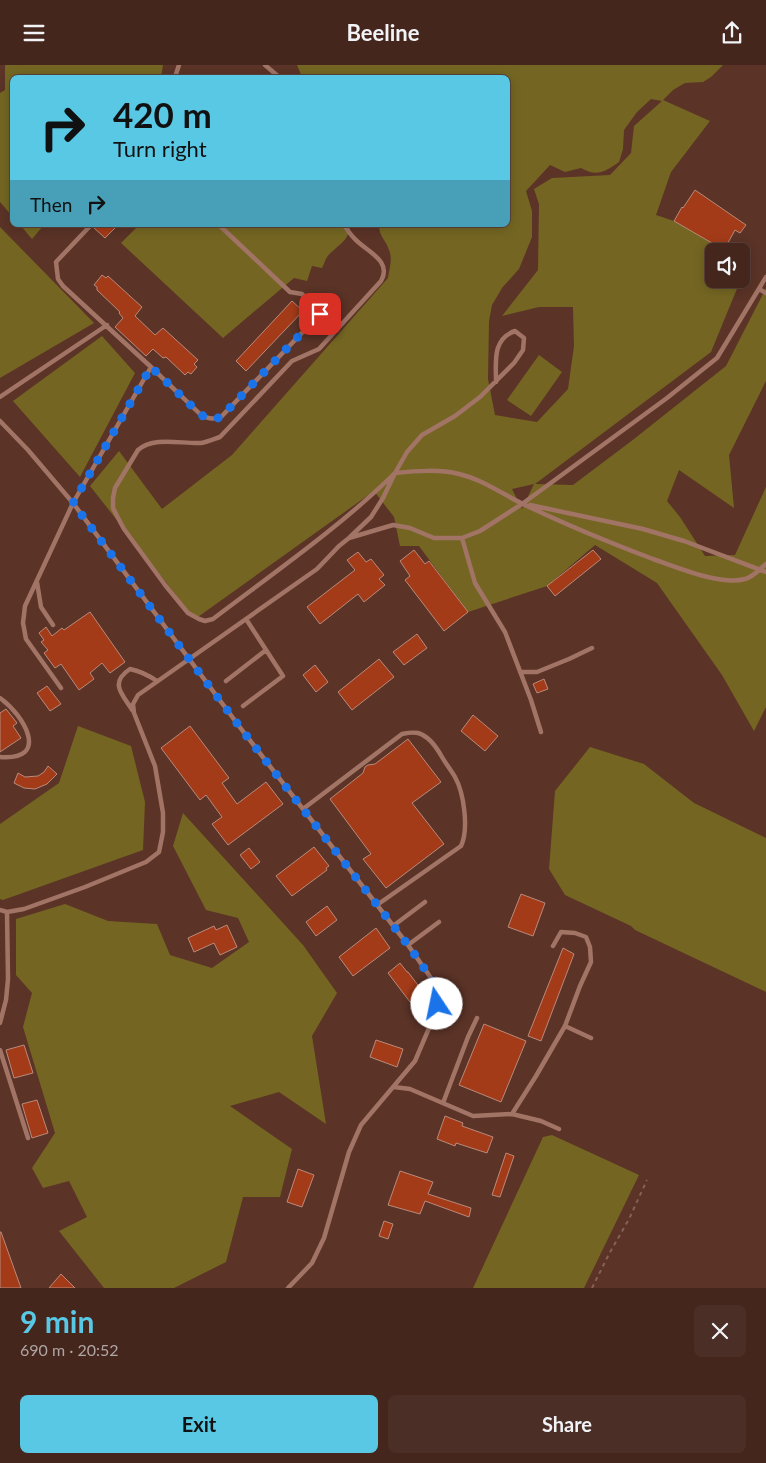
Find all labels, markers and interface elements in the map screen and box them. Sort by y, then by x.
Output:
icon: menu [20,19,48,47]
text: Beeline [346,19,420,46]
icon: share [718,19,746,47]
text: 420 m [113,93,212,135]
icon: right [30,95,95,160]
text: Turn right [113,135,207,162]
icon: right [82,190,110,218]
text: Then [30,193,72,216]
map controls [705,243,750,288]
button: sound [705,243,750,288]
pin [299,293,341,335]
icon: arrive [306,300,334,328]
position arrow [410,977,462,1029]
text: 9 min [20,1303,94,1339]
button: close [694,1305,746,1357]
text: 690 m · 20:52 [20,1340,119,1359]
button: Exit [20,1395,378,1453]
button: Share [388,1395,746,1453]

